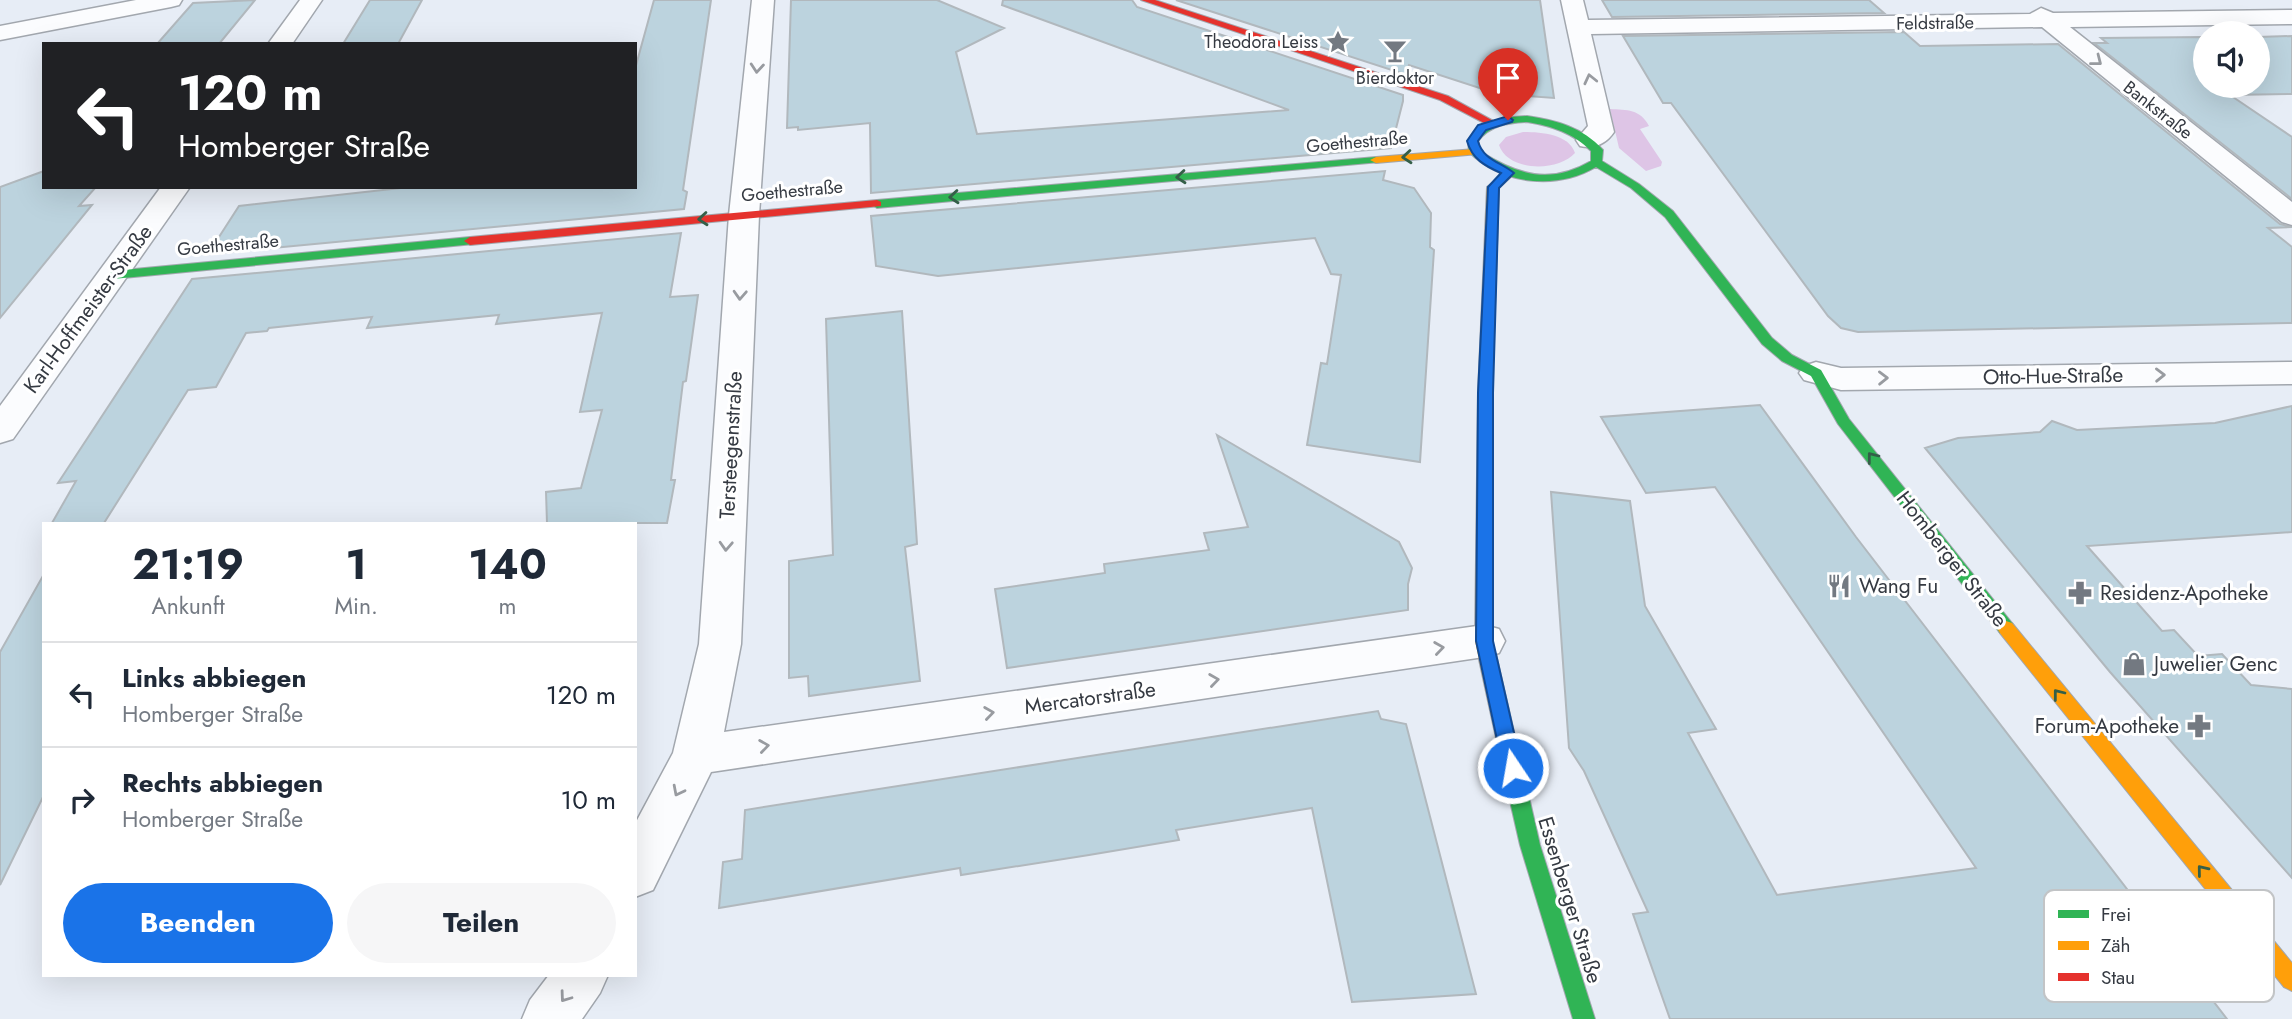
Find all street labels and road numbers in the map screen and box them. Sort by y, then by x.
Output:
street label: Feldstraße [1896,9,1974,37]
street label: Bankstraße [2118,75,2198,145]
street label: Goethestraße [1305,125,1409,159]
street label: Goethestraße [740,174,844,208]
street label: Karl-Hoffmeister-Straße [16,218,160,400]
street label: Goethestraße [176,228,280,262]
street label: Otto-Hue-Straße [1983,360,2124,392]
street label: Tersteegenstraße [712,370,750,520]
street label: Homberger Straße [1889,485,2015,634]
street label: Mercatorstraße [1023,674,1158,722]
street label: Essenberger Straße [1530,813,1610,987]

